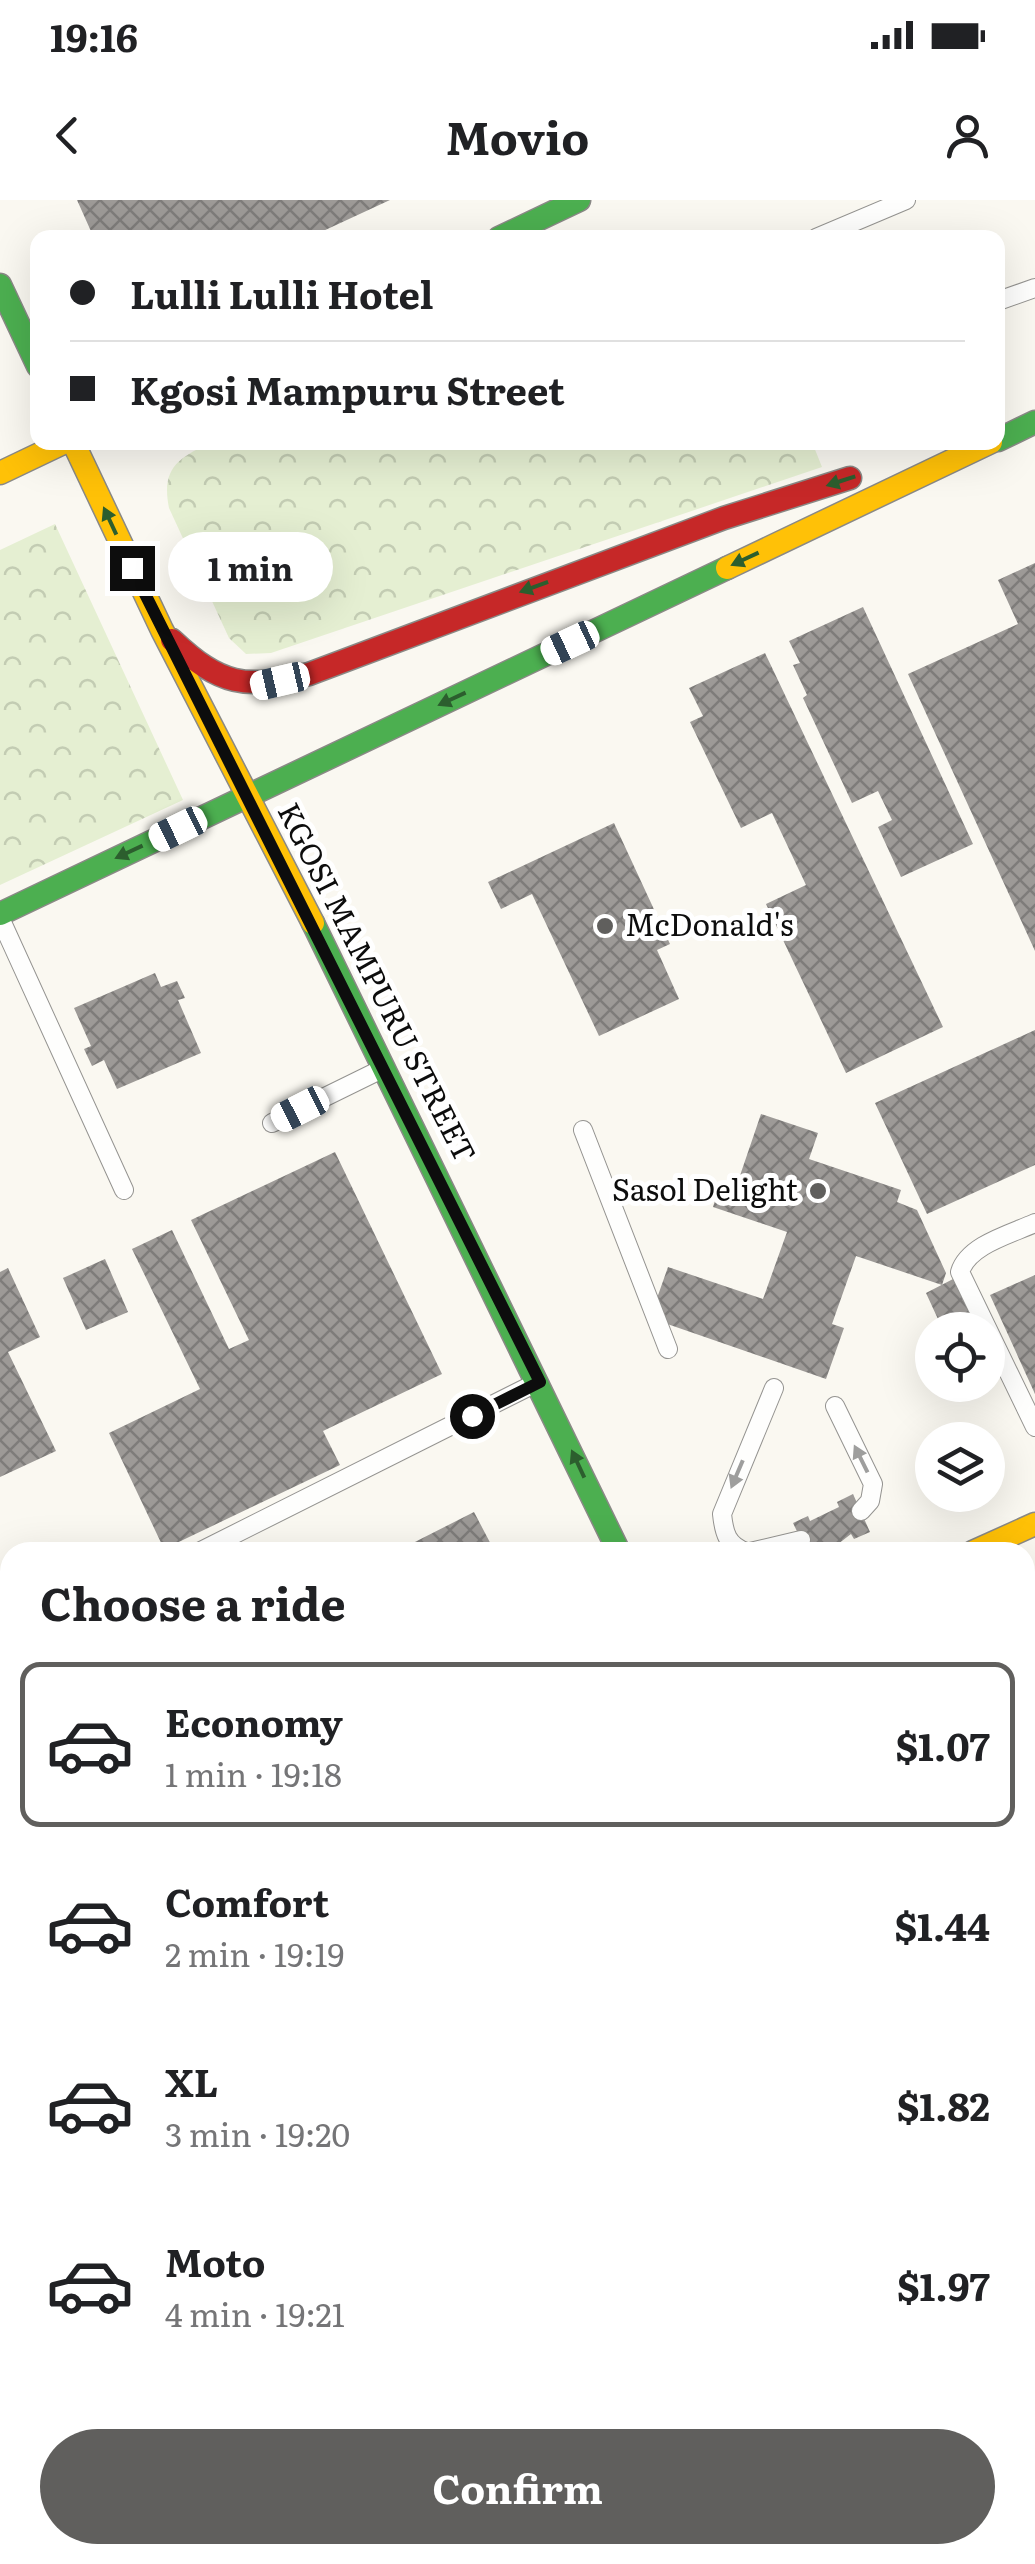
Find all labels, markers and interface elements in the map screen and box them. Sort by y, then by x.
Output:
text: 19:16 [50,7,138,64]
text: Movio [446,102,589,169]
icon: back [40,108,95,163]
icon: person [940,108,995,163]
text: Lulli Lulli Hotel [130,264,434,321]
text: Kgosi Mampuru Street [130,360,565,417]
one-way arrow [826,474,856,489]
one-way arrow [102,506,119,535]
callout: 1 min [167,533,332,603]
text: 1 min [208,543,293,591]
route end [110,546,155,591]
one-way arrow [731,551,760,568]
one-way arrow [519,580,549,595]
car [536,617,604,669]
car [247,660,313,702]
one-way arrow [437,690,466,707]
street label: KGOSI MAMPURU STREET [269,794,489,1169]
car [144,802,212,856]
one-way arrow [115,843,144,860]
place label: McDonald's [625,901,794,945]
marker: McDonald's [594,915,616,937]
car [266,1082,334,1136]
place label: Sasol Delight [612,1166,798,1210]
marker: Sasol Delight [807,1180,829,1202]
map controls [915,1312,1005,1512]
button: locate [915,1312,1005,1402]
route start [450,1394,495,1439]
button: layers [915,1422,1005,1512]
one-way arrow [852,1445,869,1474]
one-way arrow [570,1449,586,1479]
one-way arrow [729,1459,745,1488]
text: Choose a ride [40,1568,346,1635]
text: Economy [165,1692,343,1749]
icon: car [45,1700,135,1790]
text: $1.07 [895,1716,990,1773]
text: 1 min · 19:18 [165,1749,342,1797]
text: Comfort [165,1872,329,1929]
icon: car [45,1880,135,1970]
text: $1.44 [894,1896,990,1953]
text: 2 min · 19:19 [165,1929,344,1977]
text: XL [165,2052,218,2109]
icon: car [45,2060,135,2150]
text: $1.82 [897,2076,990,2133]
text: 3 min · 19:20 [165,2109,350,2157]
text: Moto [165,2232,265,2289]
icon: car [45,2240,135,2330]
text: $1.97 [897,2256,990,2313]
text: 4 min · 19:21 [165,2289,345,2337]
button: Confirm [40,2429,995,2544]

